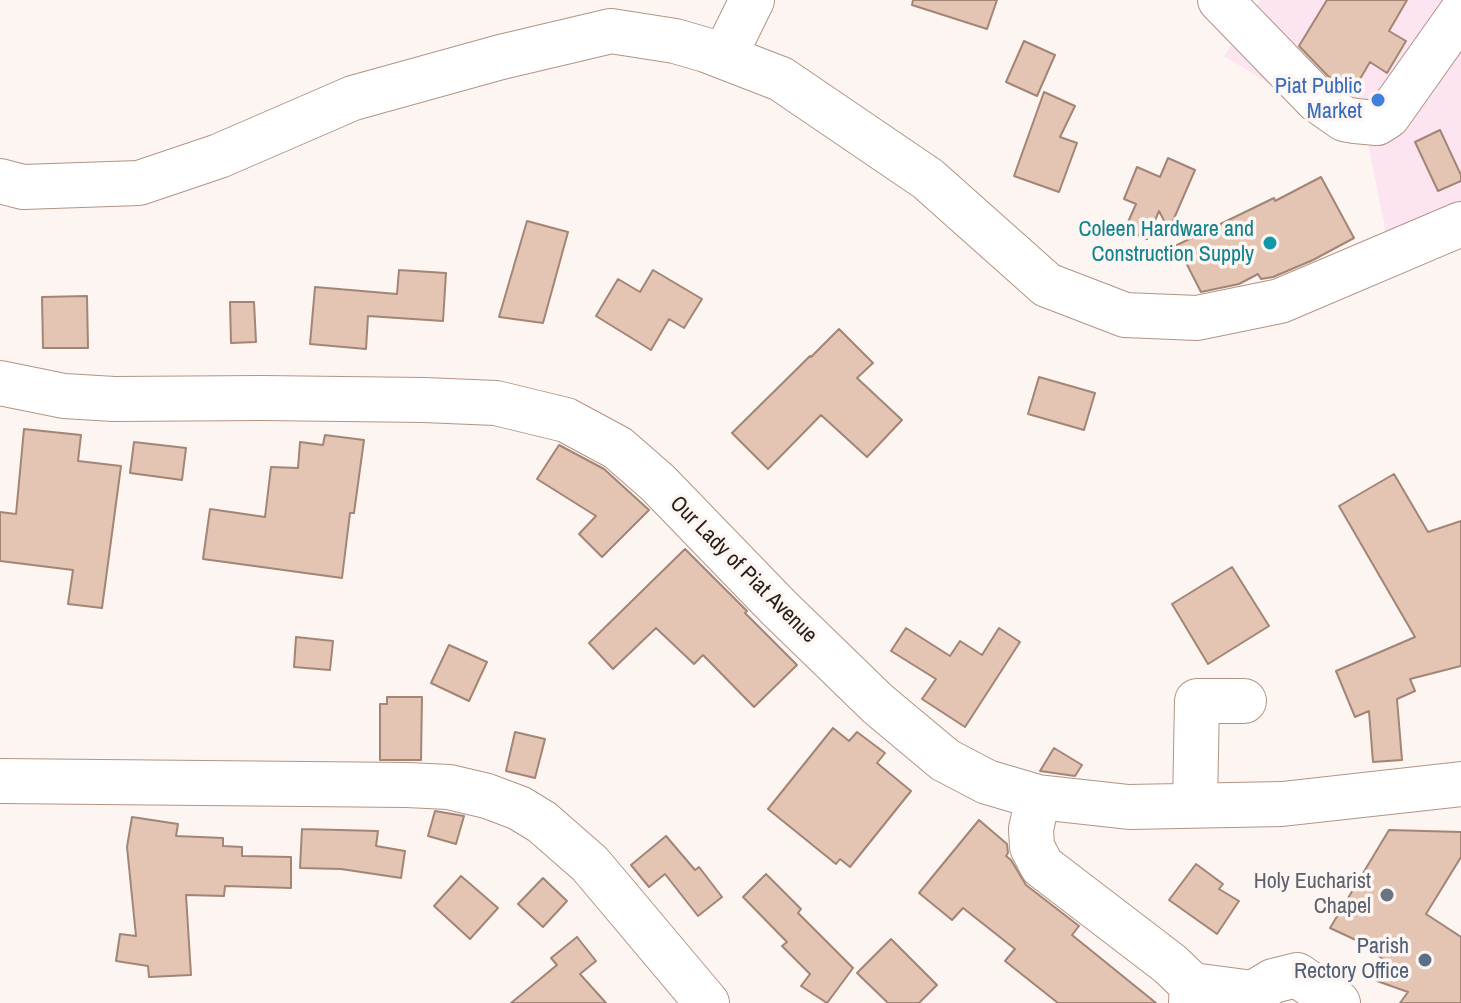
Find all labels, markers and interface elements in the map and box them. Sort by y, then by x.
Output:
place label: Piat Public Market [1275,74,1362,126]
marker: Piat Public Market [1369,91,1387,109]
place label: Coleen Hardware and Construction Supply [1079,217,1254,268]
marker: Coleen Hardware and Construction Supply [1261,234,1279,252]
street label: Our Lady of Piat Avenue [664,491,822,649]
place label: Holy Eucharist Chapel [1254,869,1371,920]
marker: Holy Eucharist Chapel [1378,886,1396,904]
place label: Parish Rectory Office [1294,934,1409,986]
marker: Parish Rectory Office [1416,951,1434,969]

